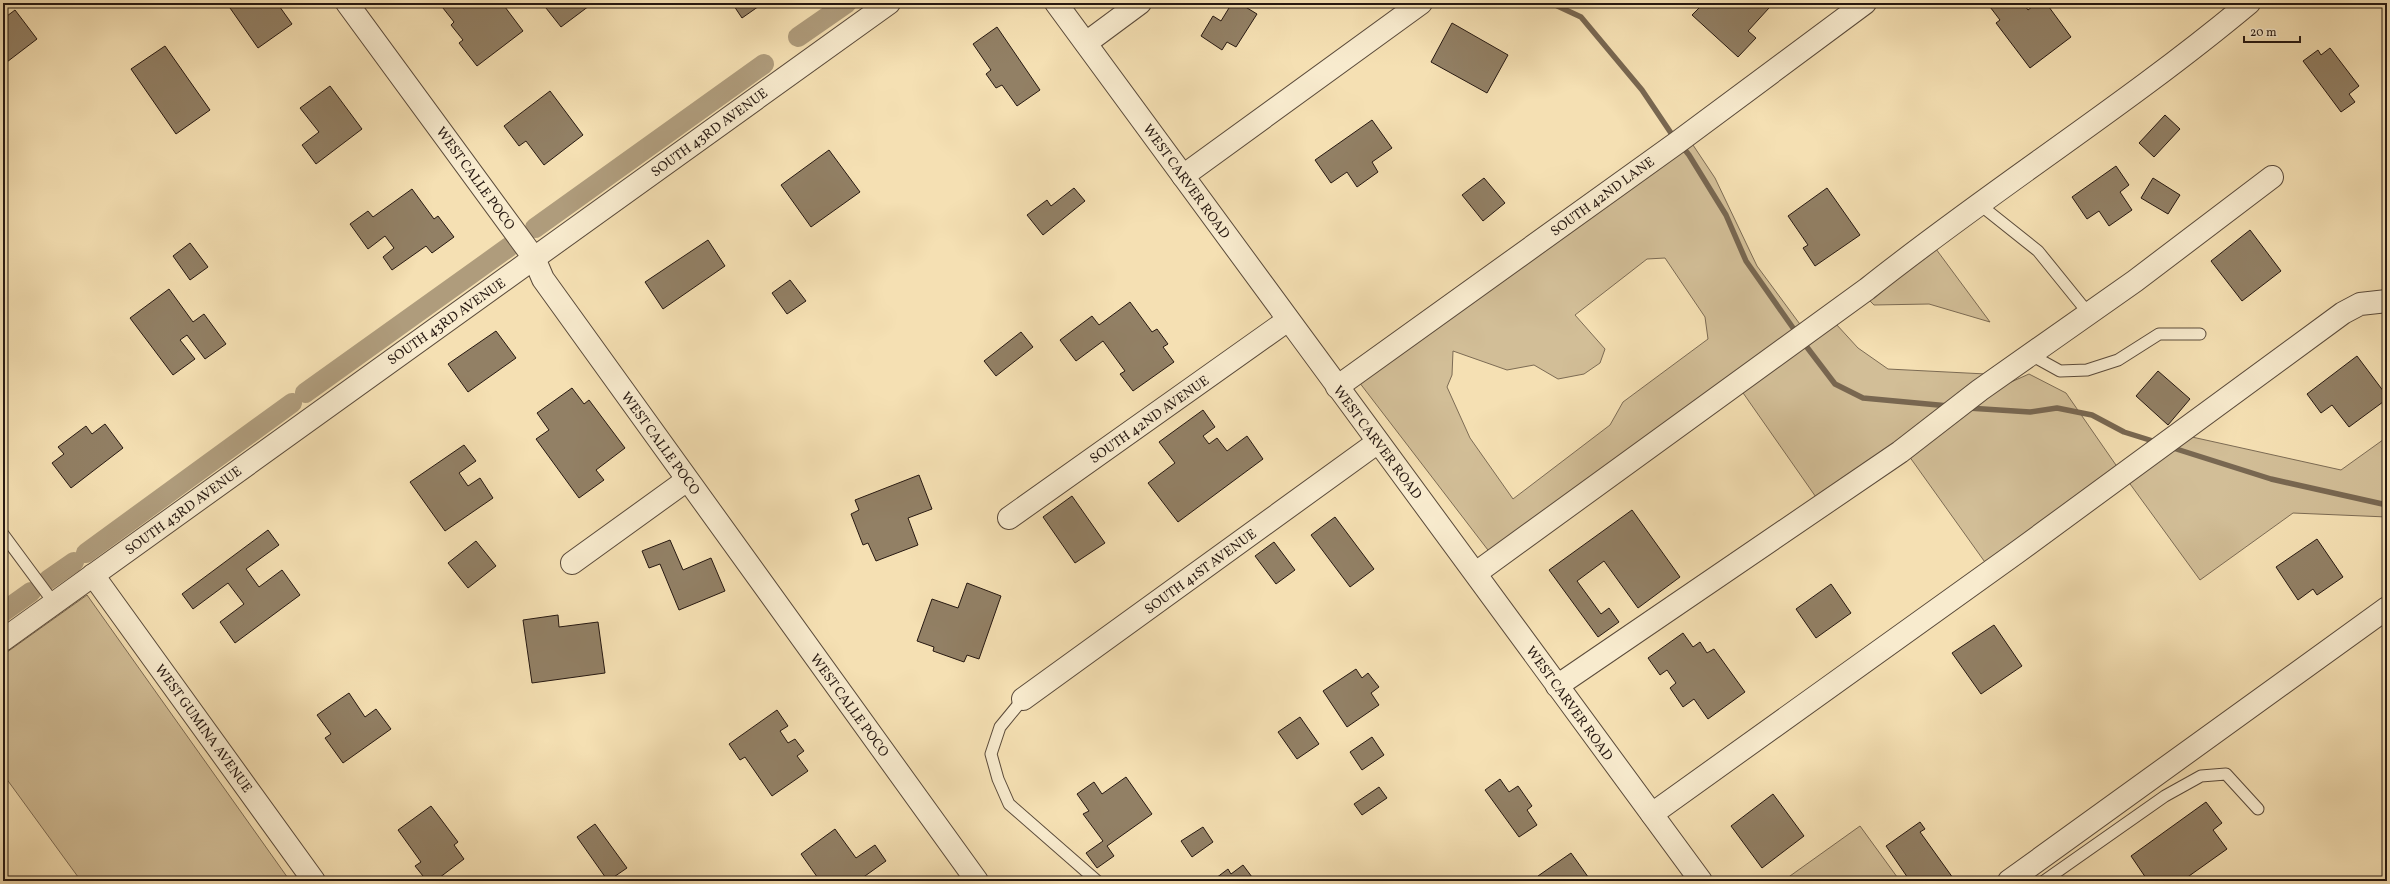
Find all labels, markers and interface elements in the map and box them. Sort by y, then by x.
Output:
scale bar [2244,18,2300,44]
text: 20 m [2250,25,2277,41]
street label: SOUTH 43RD AVENUE [648,84,772,182]
street label: WEST CARVER ROAD [1138,121,1234,243]
street label: WEST CALLE POCO [431,123,519,234]
street label: SOUTH 42ND LANE [1547,153,1659,241]
street label: SOUTH 43RD AVENUE [384,274,510,370]
street label: SOUTH 42ND AVENUE [1086,372,1213,469]
street label: WEST CARVER ROAD [1328,382,1426,504]
street label: WEST CALLE POCO [616,388,704,499]
street label: SOUTH 43RD AVENUE [122,462,246,560]
street label: SOUTH 41ST AVENUE [1141,525,1261,619]
street label: WEST CARVER ROAD [1521,643,1617,765]
street label: WEST CALLE POCO [805,650,893,761]
street label: WEST GUMINA AVENUE [150,661,256,797]

